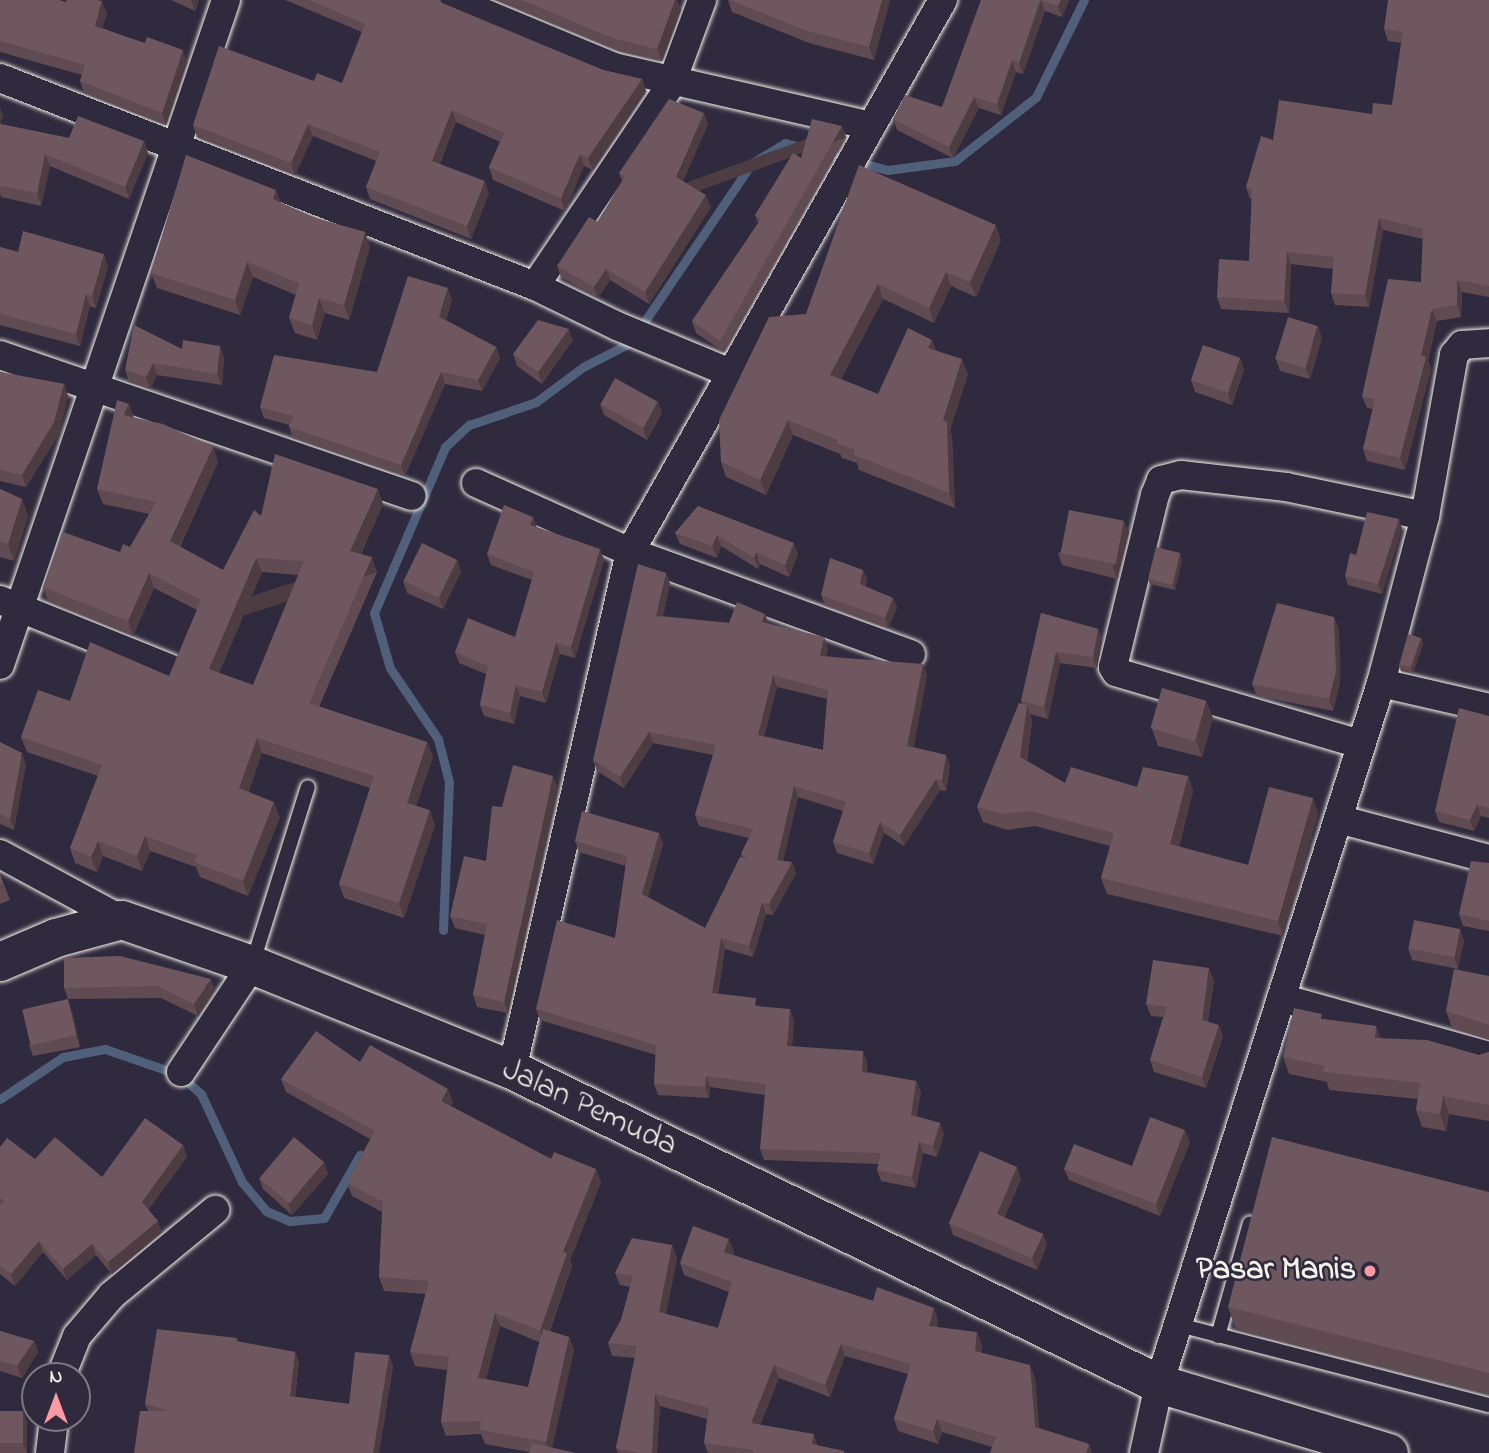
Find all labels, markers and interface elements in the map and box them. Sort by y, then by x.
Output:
street label: Jalan Pemuda [495,1052,683,1166]
place label: Pasar Manis [1196,1252,1356,1290]
marker: Pasar Manis [1362,1263,1378,1279]
north arrow [21,1362,91,1432]
text: N [50,1364,62,1391]

